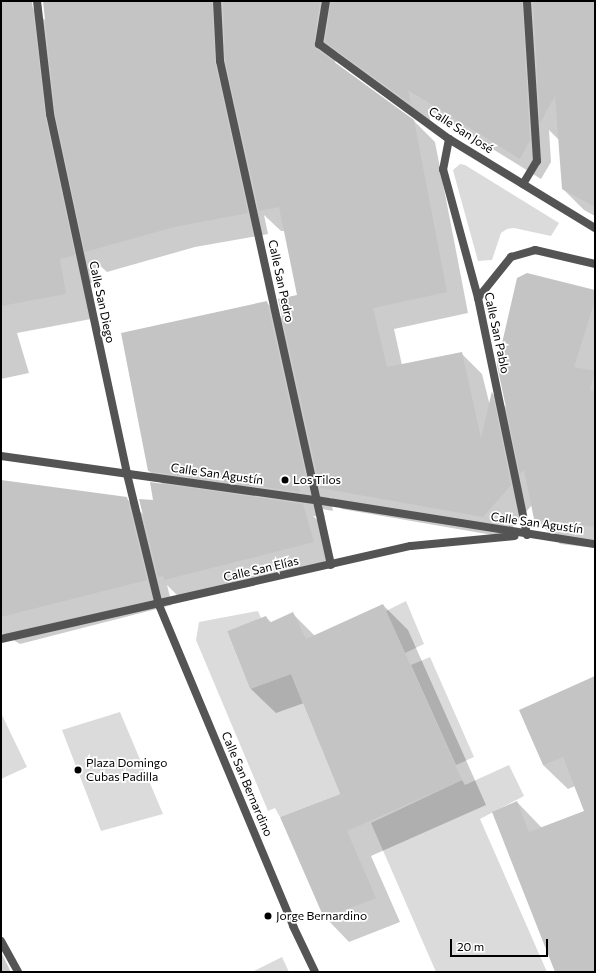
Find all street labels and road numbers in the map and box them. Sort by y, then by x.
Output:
street label: Calle San José [426,104,496,156]
street label: Calle San Pedro [265,238,297,324]
street label: Calle San Diego [86,260,118,344]
street label: Calle San Pablo [481,291,513,375]
street label: Calle San Agustín [170,460,264,488]
street label: Calle San Agustín [490,509,584,537]
street label: Calle San Elías [222,553,300,585]
street label: Calle San Bernardino [218,729,276,839]

